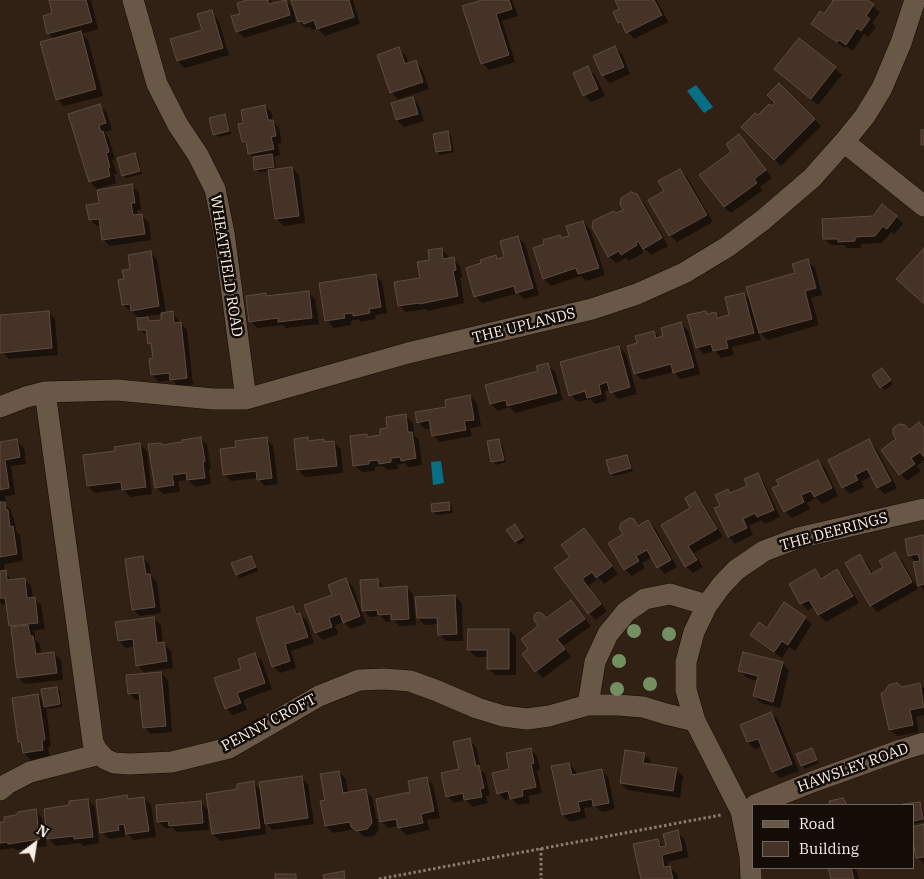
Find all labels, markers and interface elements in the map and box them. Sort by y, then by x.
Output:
street label: WHEATFIELD ROAD [206,194,246,338]
street label: THE UPLANDS [471,305,577,347]
street label: THE DEERINGS [778,509,890,555]
street label: PENNY CROFT [218,690,320,756]
street label: HAWSLEY ROAD [795,739,911,797]
legend [752,804,914,869]
text: Road [799,814,835,833]
north arrow [10,819,60,869]
text: N [33,821,52,842]
text: Building [799,839,859,858]

